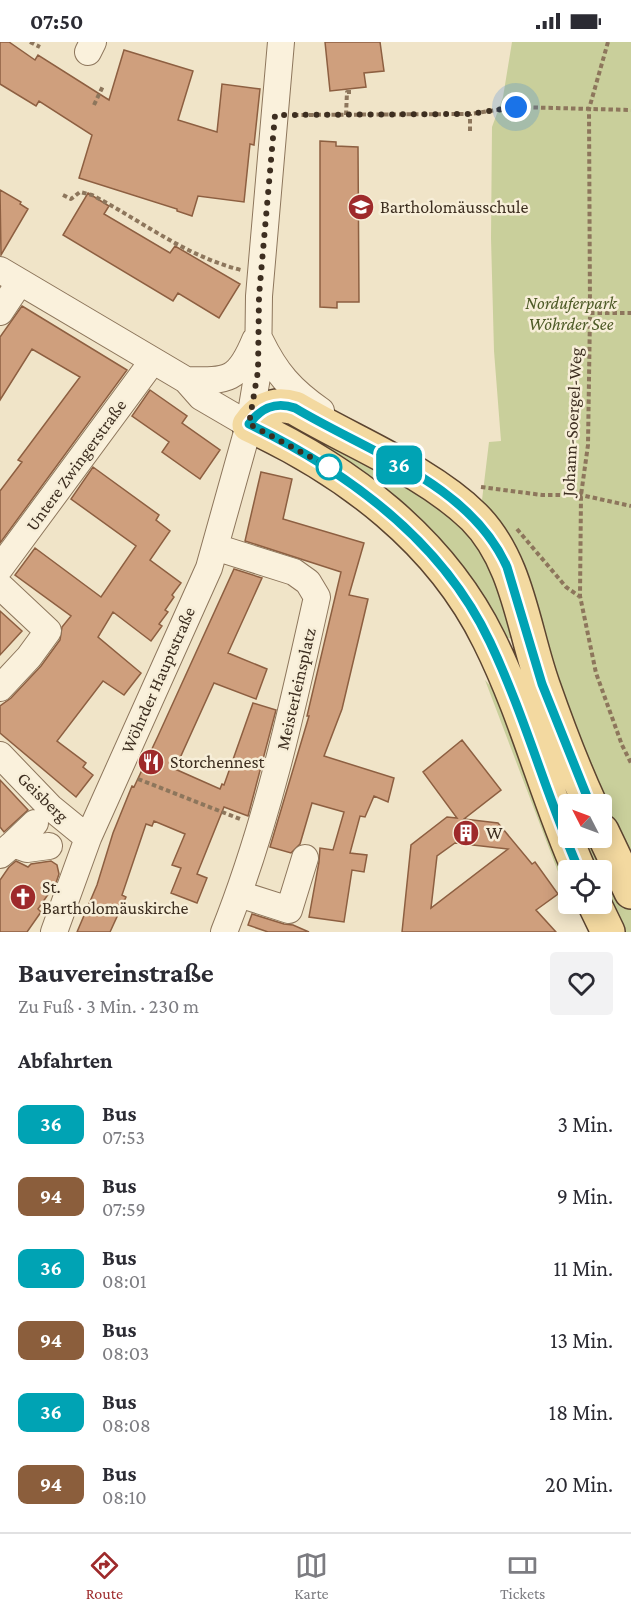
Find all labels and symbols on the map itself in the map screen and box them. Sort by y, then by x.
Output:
your location [501,92,531,122]
school or university icon: Bartholomäusschule [346,192,376,222]
place label: Bartholomäusschule [380,197,529,217]
park label: Norduferpark Wöhrder See [525,293,618,334]
street label: Johann-Soergel-Weg [558,347,586,499]
street label: Untere Zwingerstraße [22,395,130,534]
line badge: 36 [372,446,426,484]
unlabelled marker [316,454,342,480]
street label: Wöhrder Hauptstraße [117,604,199,756]
street label: Meisterleinsplatz [272,626,320,752]
restaurant icon: Storchennest [136,747,166,777]
place label: Storchennest [170,752,265,772]
street label: Geisberg [13,768,73,826]
north arrow [558,794,612,848]
building icon: W [451,818,481,848]
place label: W [486,823,503,843]
place label: St. Bartholomäuskirche [42,877,189,918]
church icon: St. Bartholomäuskirche [8,882,38,912]

